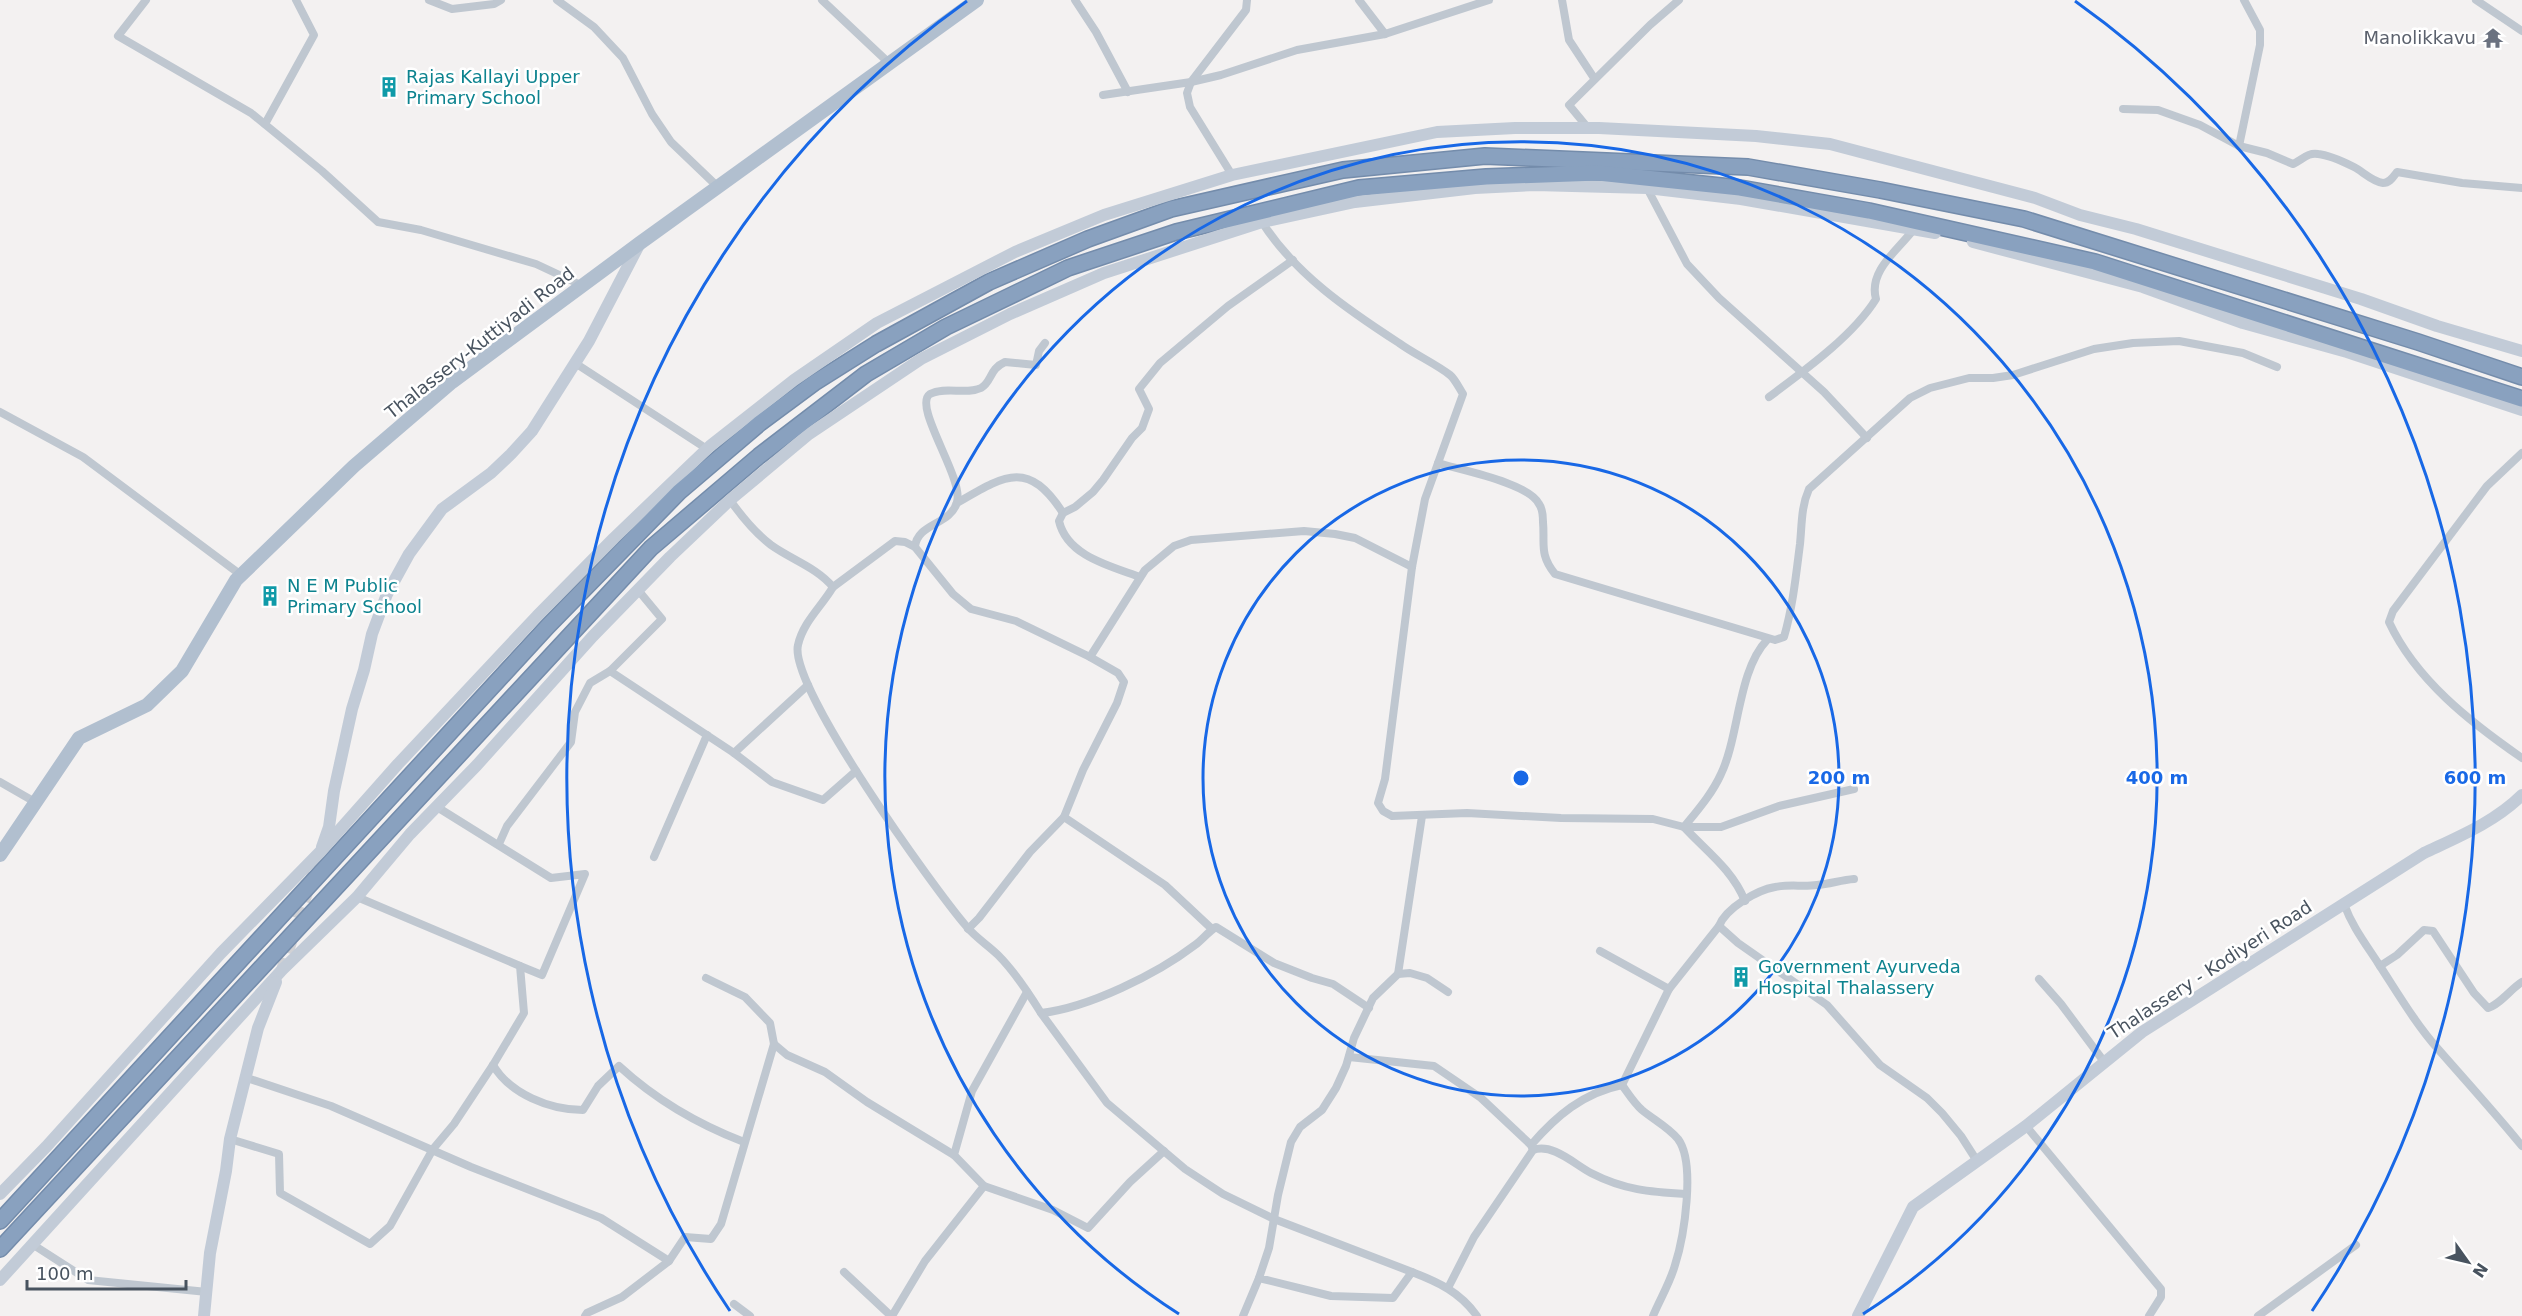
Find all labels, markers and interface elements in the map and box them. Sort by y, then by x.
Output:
temple icon: Manolikkavu [2481,26,2505,50]
place label: Manolikkavu [2363,27,2476,48]
place label: Rajas Kallayi Upper Primary School [406,66,580,108]
building icon: Rajas Kallayi Upper Primary School [377,75,401,99]
street label: Thalassery-Kuttiyadi Road [380,262,578,424]
place label: N E M Public Primary School [287,575,422,617]
building icon: N E M Public Primary School [258,584,282,608]
text: 200 m [1808,767,1870,788]
text: 400 m [2126,767,2188,788]
text: 600 m [2444,767,2506,788]
centre of rings [1511,768,1531,788]
street label: Thalassery - Kodiyeri Road [2103,896,2316,1044]
place label: Government Ayurveda Hospital Thalassery [1758,956,1961,998]
building icon: Government Ayurveda Hospital Thalassery [1729,965,1753,989]
north arrow [2438,1232,2498,1292]
scale bar [27,1253,186,1291]
text: N [2468,1259,2492,1281]
text: 100 m [36,1263,94,1284]

